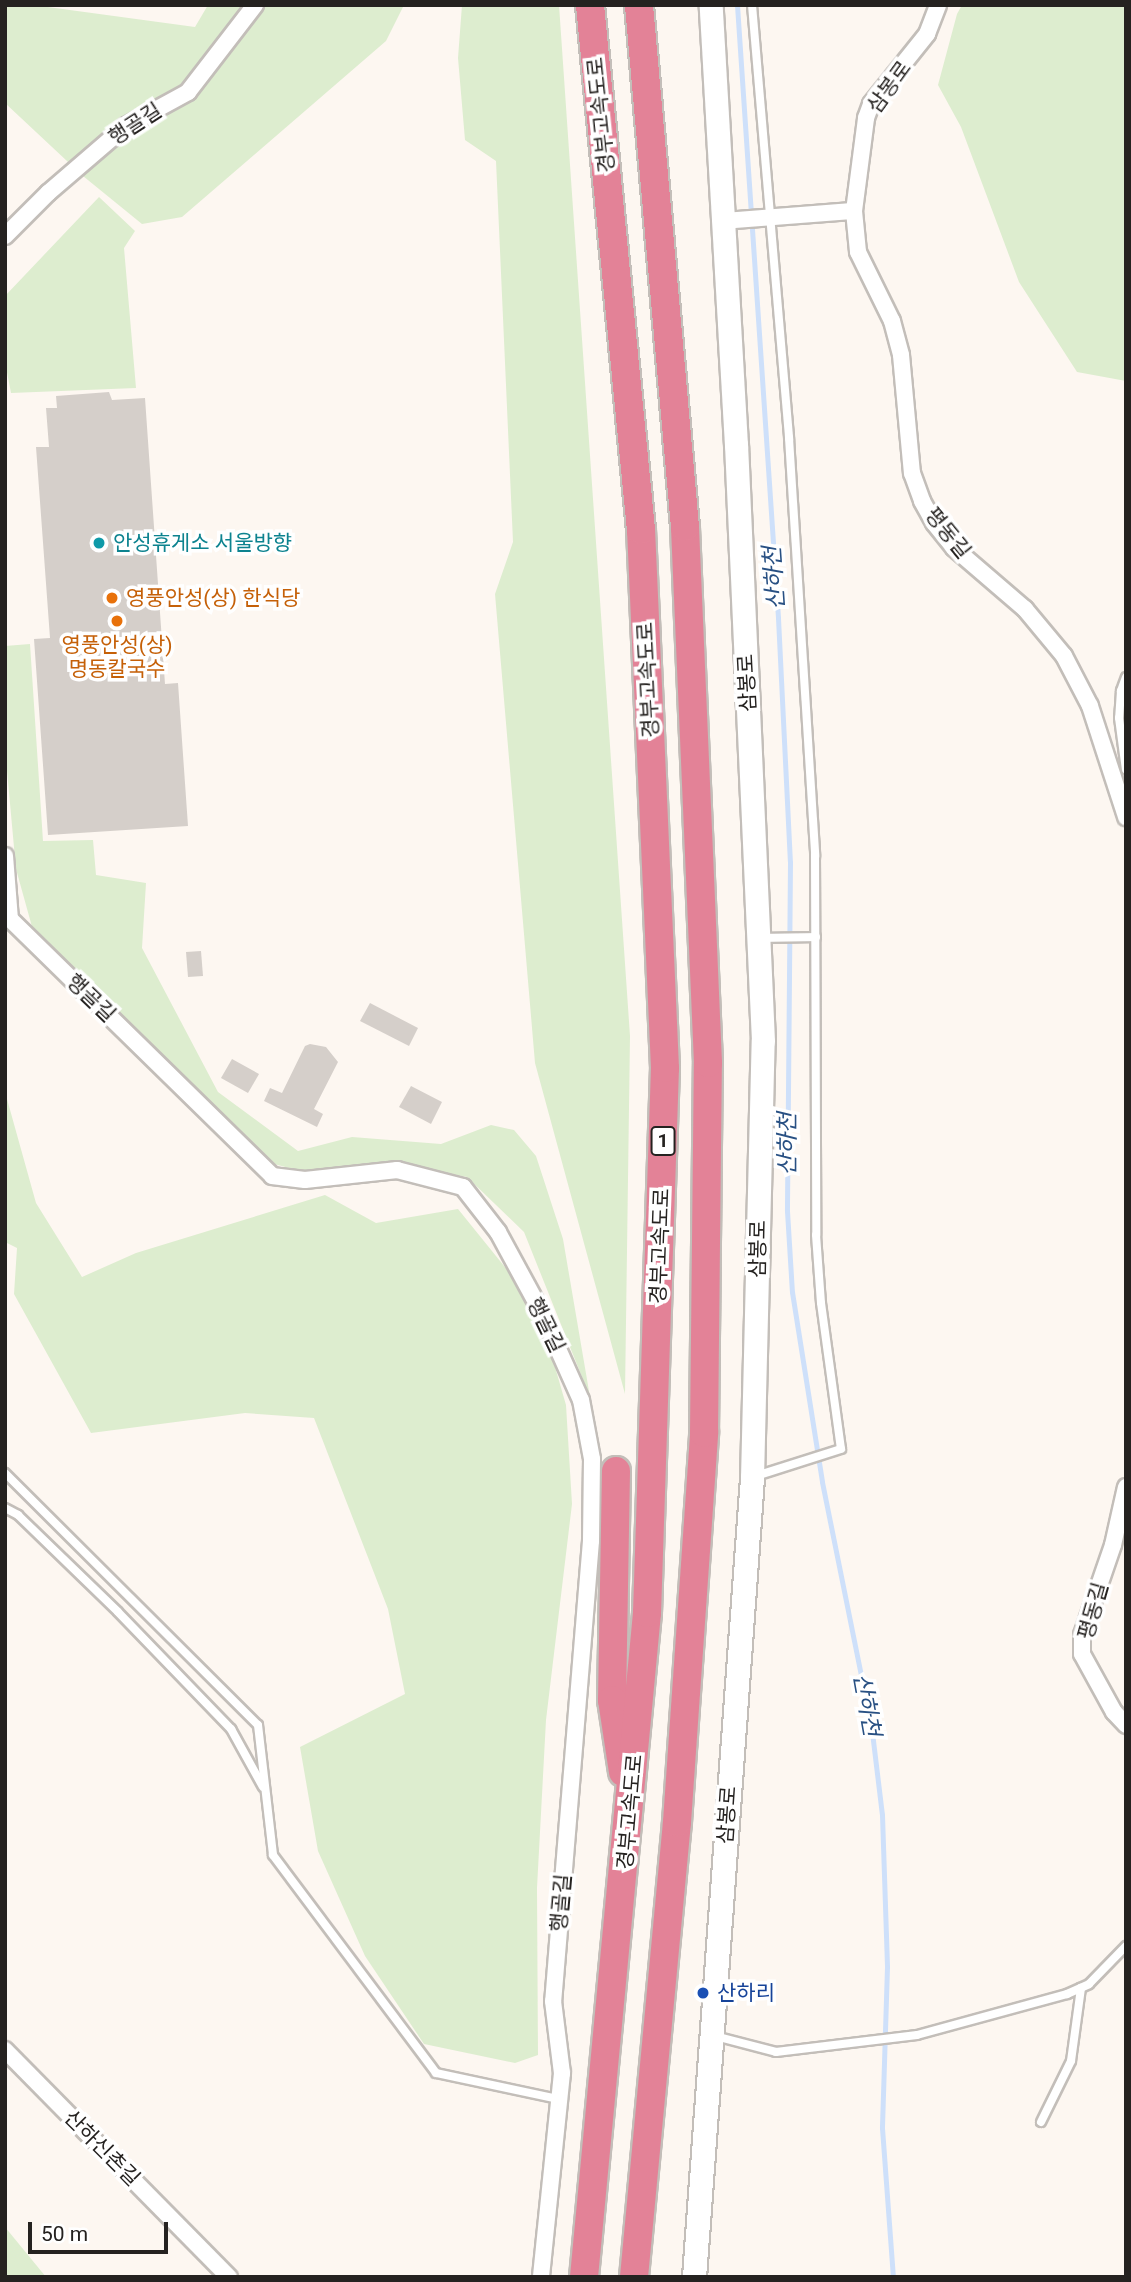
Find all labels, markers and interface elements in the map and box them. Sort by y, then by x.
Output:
street label: 경부고속도로 [582,56,620,174]
street label: 삼봉로 [862,56,916,118]
street label: 행골길 [104,98,166,150]
street label: 평동길 [920,503,976,563]
place label: 안성휴게소 서울방향 [113,530,292,556]
marker: 안성휴게소 서울방향 [91,535,107,551]
water label: 산하천 [759,545,791,611]
place label: 영풍안성(상) 한식당 [126,585,300,611]
marker: 영풍안성(상) 한식당 [104,590,120,606]
marker: 영풍안성(상) 명동칼국수 [109,613,125,629]
street label: 경부고속도로 [632,621,664,739]
place label: 영풍안성(상) 명동칼국수 [61,632,173,682]
street label: 삼봉로 [733,653,761,713]
street label: 행골길 [61,969,121,1027]
water label: 산하천 [774,1112,802,1176]
road number: 1 [649,1126,677,1156]
street label: 경부고속도로 [645,1188,675,1304]
street label: 삼봉로 [745,1220,771,1278]
street label: 행골길 [522,1293,570,1357]
street label: 평동길 [1073,1580,1113,1642]
water label: 산하천 [847,1671,885,1739]
street label: 경부고속도로 [612,1753,648,1871]
street label: 삼봉로 [712,1785,742,1845]
street label: 행골길 [546,1873,576,1933]
place label: 산하리 [717,1980,775,2006]
marker: 산하리 [695,1985,711,2001]
street label: 산하신촌길 [59,2105,145,2191]
scale bar [32,2208,172,2252]
text: 50 m [41,2222,88,2246]

